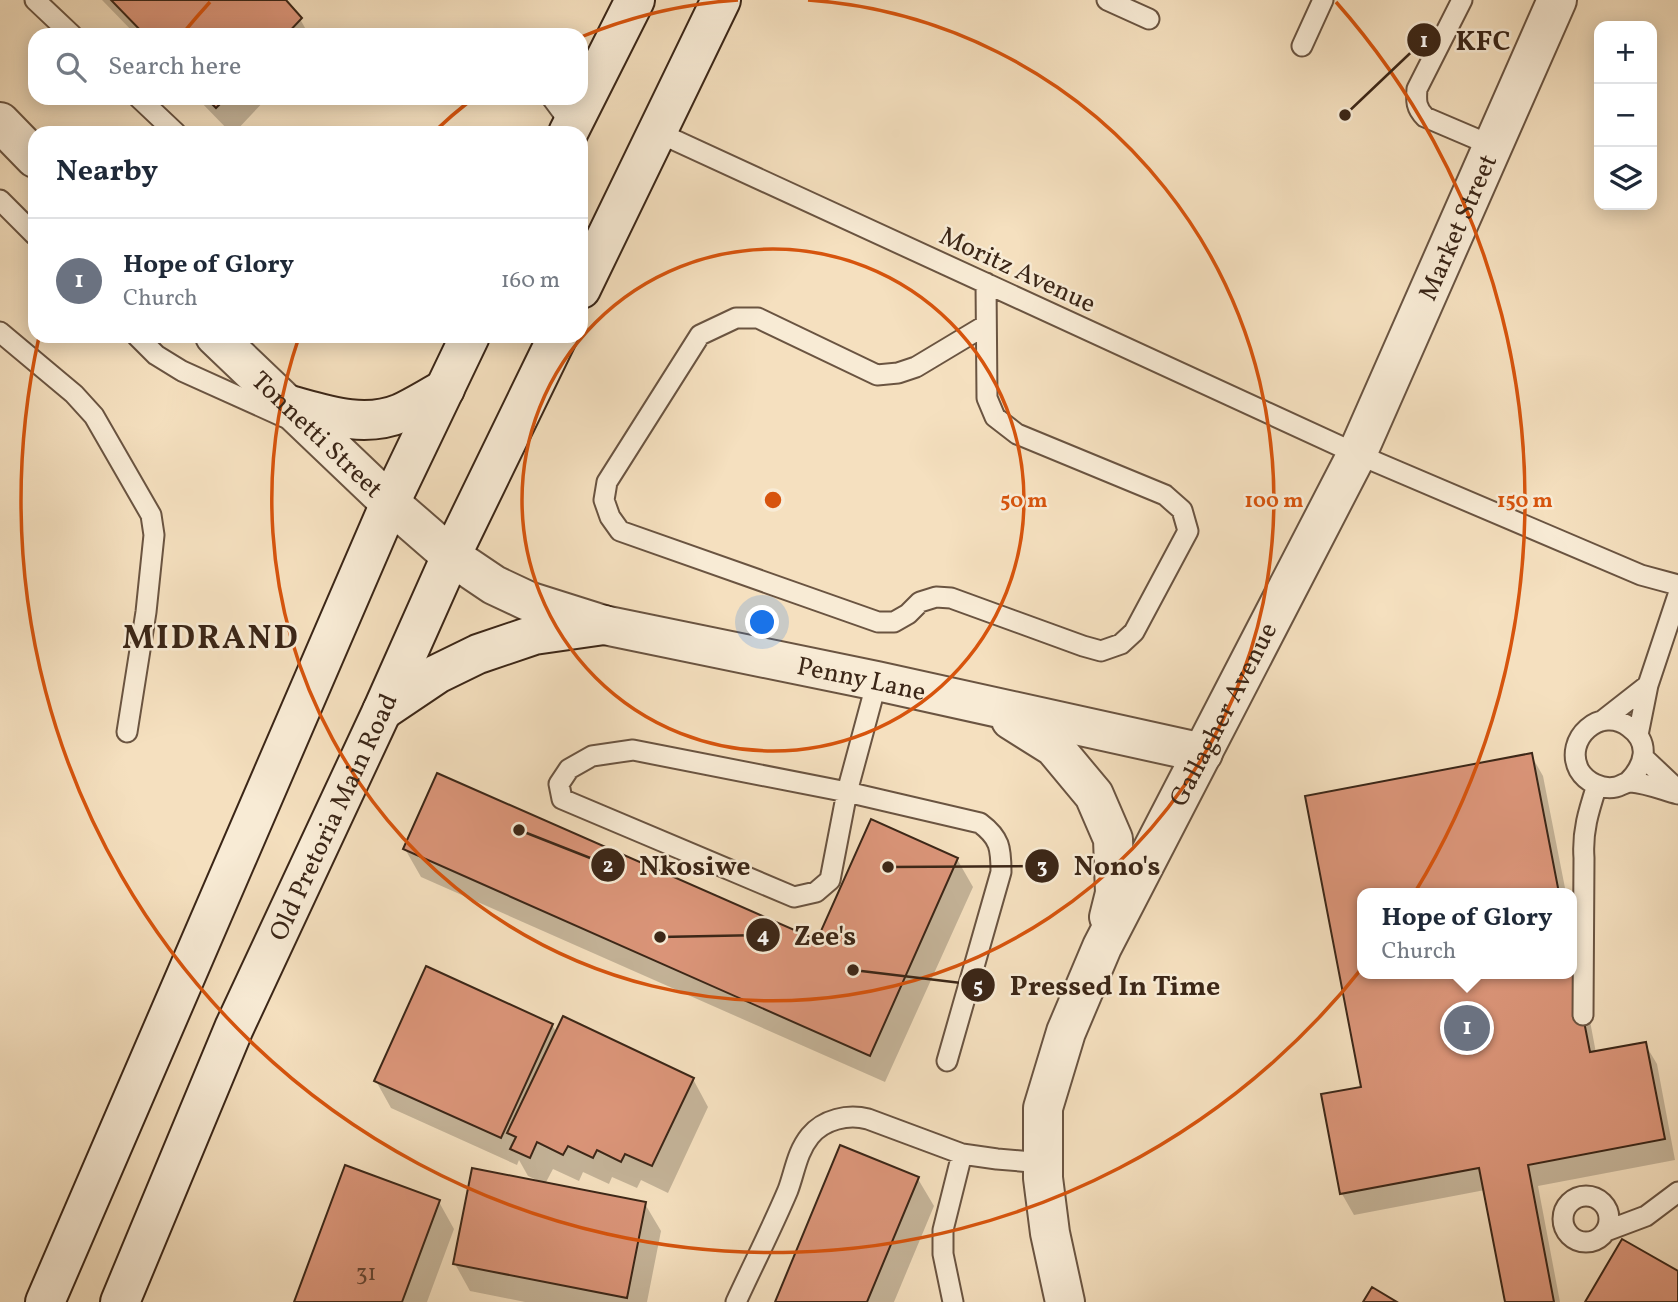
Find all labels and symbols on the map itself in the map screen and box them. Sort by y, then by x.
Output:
callout: KFC [1407,16,1525,65]
text: KFC [1456,23,1510,62]
text: 1 [1420,27,1428,56]
street label: Market Street [1411,149,1507,307]
street label: Moritz Avenue [933,219,1101,323]
street label: Tonnetti Street [242,364,390,507]
text: 50 m [1000,487,1048,516]
text: 100 m [1244,487,1304,516]
text: 150 m [1497,487,1553,516]
centre of rings [761,488,785,512]
your location [745,605,779,639]
district label: MIDRAND [122,617,300,663]
street label: Gallagher Avenue [1162,617,1287,813]
street label: Penny Lane [794,649,929,711]
street label: Old Pretoria Main Road [261,688,408,947]
callout: Nkosiwe [590,840,764,889]
callout: Nono's [1025,841,1175,890]
text: Nkosiwe [639,848,751,887]
text: Nono's [1074,848,1160,887]
text: 2 [603,852,613,881]
text: 3 [1037,853,1047,882]
callout: Zee's [745,910,871,959]
text: Zee's [794,918,856,957]
text: 4 [757,922,770,951]
callout: Pressed In Time [961,961,1235,1010]
text: Pressed In Time [1010,968,1220,1007]
text: 5 [973,973,983,1002]
pin: 1 [1444,1002,1490,1054]
house number: 31 [356,1258,376,1290]

